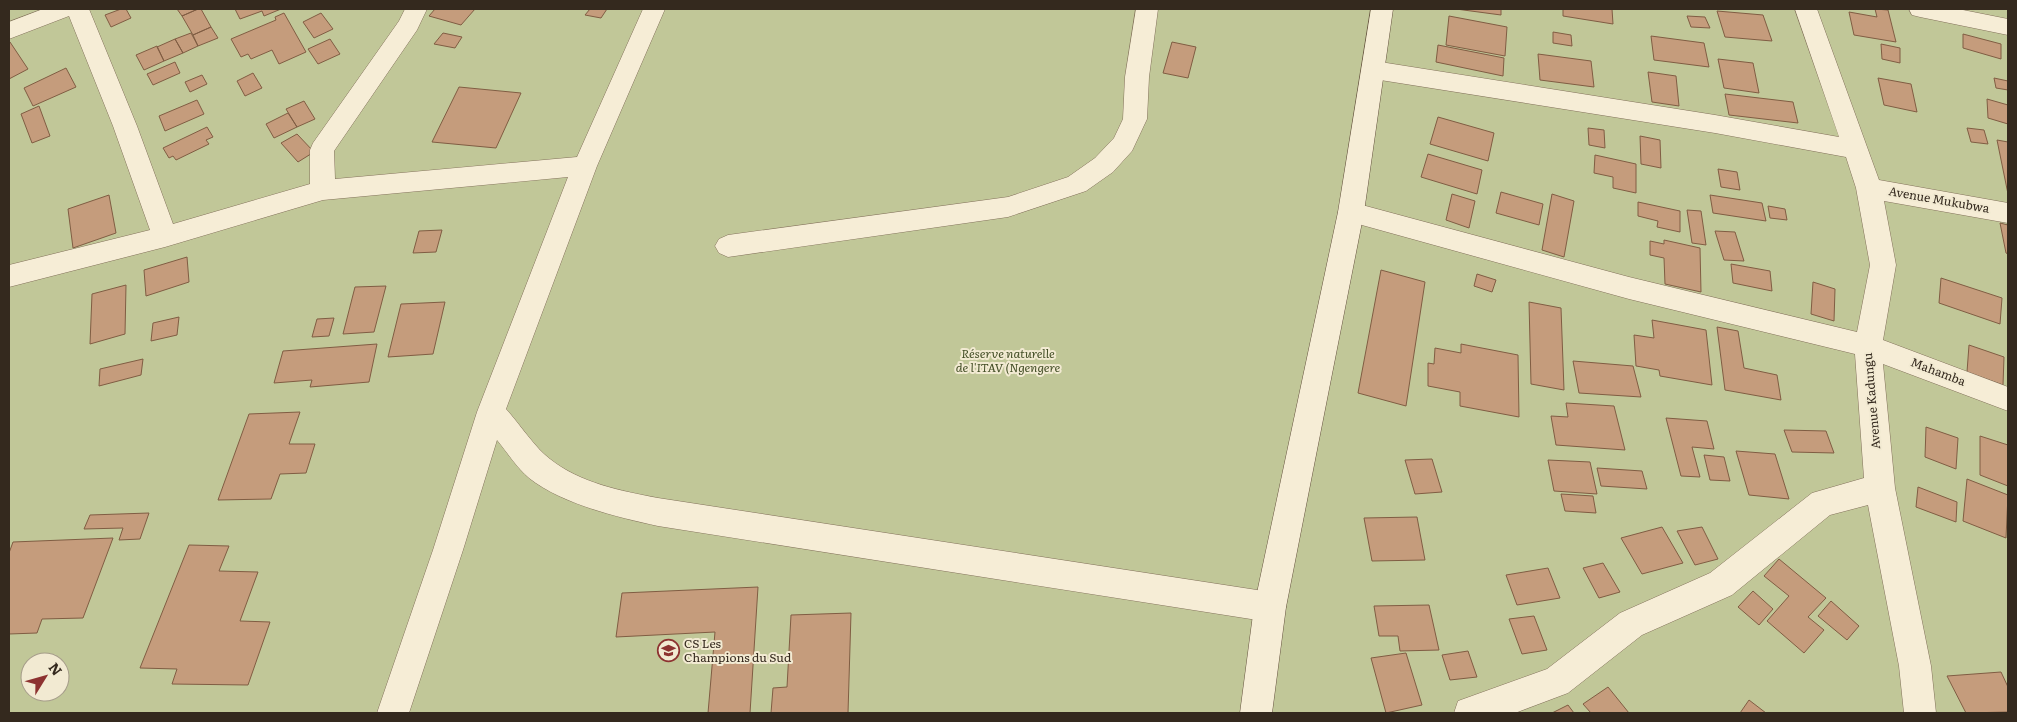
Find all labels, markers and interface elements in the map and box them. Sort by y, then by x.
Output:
street label: Avenue Mukubwa [1887,181,1991,217]
park label: Réserve naturelle de l'ITAV (Ngengere [956,344,1061,376]
street label: Avenue Kadungu [1858,352,1884,450]
street label: Mahamba [1908,352,1969,390]
place label: CS Les Champions du Sud [684,634,792,666]
school or university icon: CS Les Champions du Sud [656,639,680,663]
north arrow [20,652,70,702]
text: N [45,658,68,679]

